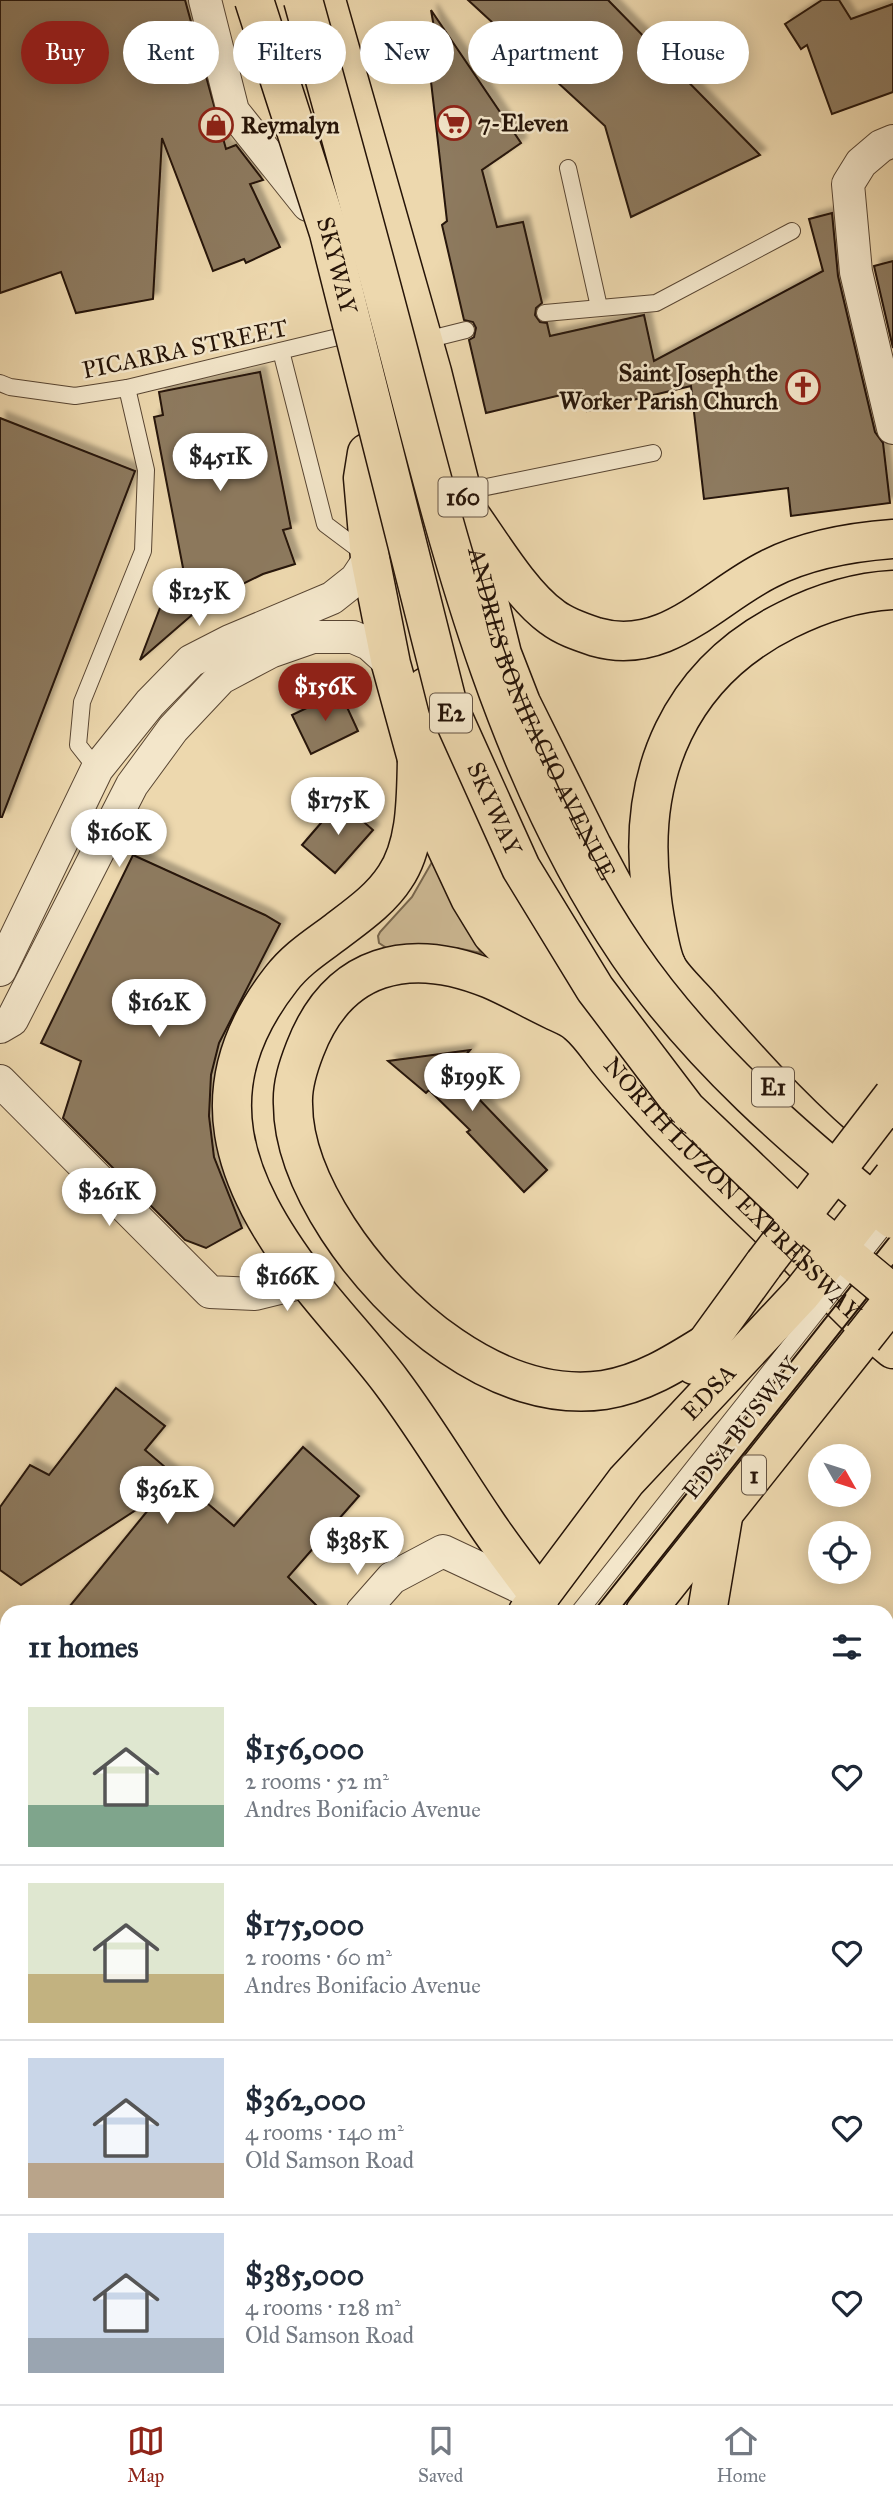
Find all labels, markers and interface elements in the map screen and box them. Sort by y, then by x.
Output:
chip: Buy [21,21,109,84]
chip: Rent [123,21,219,84]
chip: Filters [233,21,346,84]
chip: New [360,21,454,84]
chip: Apartment [468,21,623,84]
chip: House [637,21,749,84]
supermarket icon: 7-Eleven [435,104,473,142]
shop icon: Reymalyn [197,106,235,144]
place label: 7-Eleven [478,108,568,138]
place label: Reymalyn [241,110,340,140]
street label: SKYWAY [310,213,364,317]
street label: PICARRA STREET [80,313,290,385]
place label: Saint Joseph the Worker Parish Church [559,358,779,416]
church icon: Saint Joseph the Worker Parish Church [784,368,822,406]
pin: $451K [171,434,269,493]
text: $451K [189,442,251,470]
road number: 160 [438,477,488,516]
street label: ANDRES BONIFACIO AVENUE [461,544,622,885]
pin: $125K [150,568,248,628]
text: $125K [168,577,230,605]
pin: $156K [276,664,374,723]
text: $156K [294,672,356,700]
road number: E2 [430,694,472,733]
street label: SKYWAY [460,757,528,860]
pin: $175K [289,778,387,837]
text: $175K [307,786,369,814]
pin: $160K [70,810,168,869]
text: $160K [87,818,151,846]
pin: $162K [110,979,208,1039]
text: $162K [128,988,190,1016]
street label: NORTH LUZON EXPRESSWAY [597,1051,867,1327]
pin: $199K [423,1054,521,1113]
text: $199K [440,1062,504,1090]
road number: E1 [752,1068,794,1106]
pin: $261K [60,1168,158,1228]
text: $261K [78,1177,140,1205]
pin: $166K [238,1254,336,1313]
text: $166K [256,1262,318,1290]
street label: EDSA BUSWAY [676,1350,806,1505]
street label: EDSA [675,1358,743,1427]
north arrow [808,1444,872,1507]
map controls [808,1444,871,1584]
road number: 1 [742,1456,766,1494]
pin: $362K [118,1466,216,1526]
text: $362K [136,1475,198,1503]
pin: $385K [308,1518,406,1577]
button: locate [808,1521,871,1584]
text: $385K [326,1526,388,1554]
icon: filters [828,1628,866,1666]
text: 11 homes [28,1629,139,1665]
text: $156,000 [245,1731,364,1767]
icon: home [84,1735,168,1819]
icon: heart [828,1758,866,1796]
text: 2 rooms · 52 m² [245,1767,389,1795]
text: Andres Bonifacio Avenue [245,1795,481,1823]
text: $175,000 [245,1907,364,1943]
icon: home [84,1911,168,1995]
icon: heart [828,1934,866,1972]
text: 2 rooms · 60 m² [245,1943,392,1971]
text: Andres Bonifacio Avenue [245,1971,481,1999]
text: $362,000 [245,2082,366,2118]
icon: home [84,2086,168,2170]
icon: heart [828,2109,866,2147]
text: 4 rooms · 140 m² [245,2118,404,2146]
text: Old Samson Road [245,2146,414,2174]
text: $385,000 [245,2257,364,2293]
icon: home [84,2261,168,2345]
icon: heart [828,2284,866,2322]
text: 4 rooms · 128 m² [245,2293,401,2321]
text: Old Samson Road [245,2321,414,2349]
tab: Map [127,2422,165,2487]
tab: Saved [418,2422,463,2487]
tab: Home [717,2422,766,2487]

